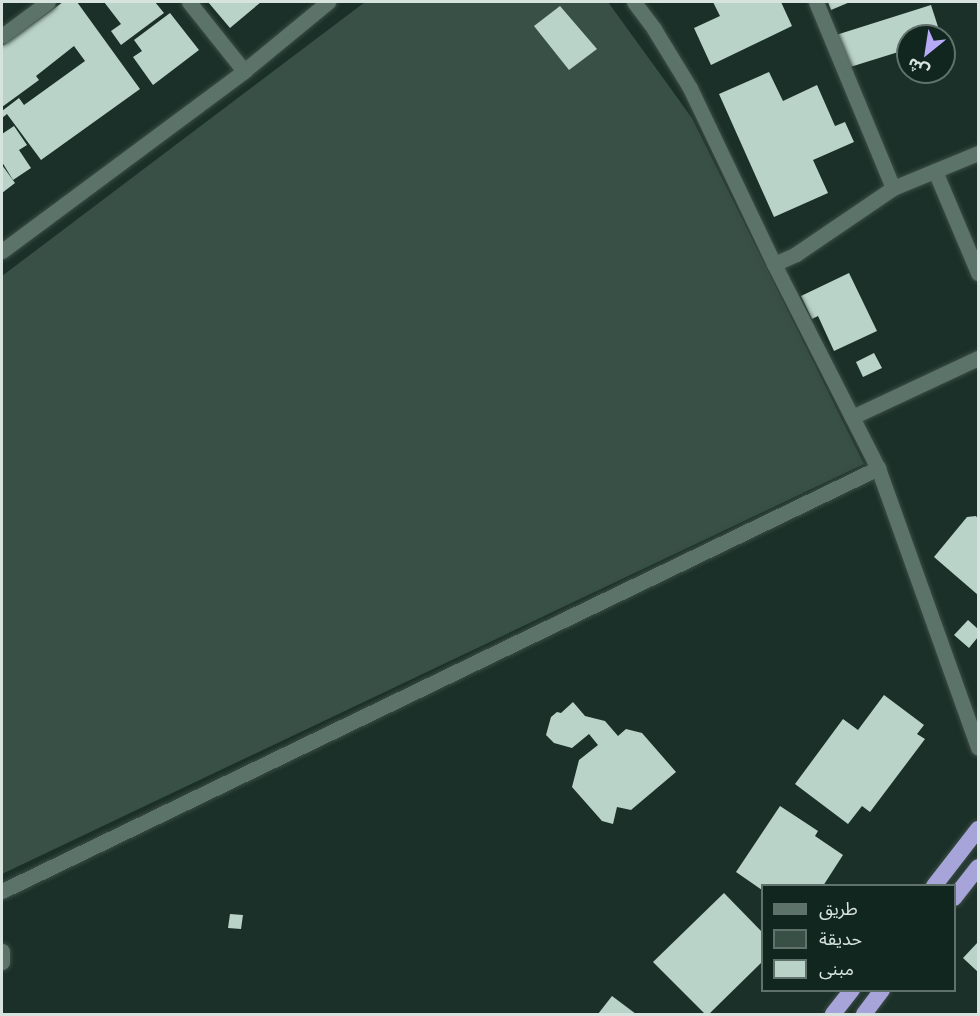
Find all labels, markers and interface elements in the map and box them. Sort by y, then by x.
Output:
north arrow [896,24,956,84]
text: ش [904,54,932,82]
legend [761,884,956,992]
text: طريق [819,897,858,920]
text: حديقة [819,927,862,950]
text: مبنى [819,957,854,980]

